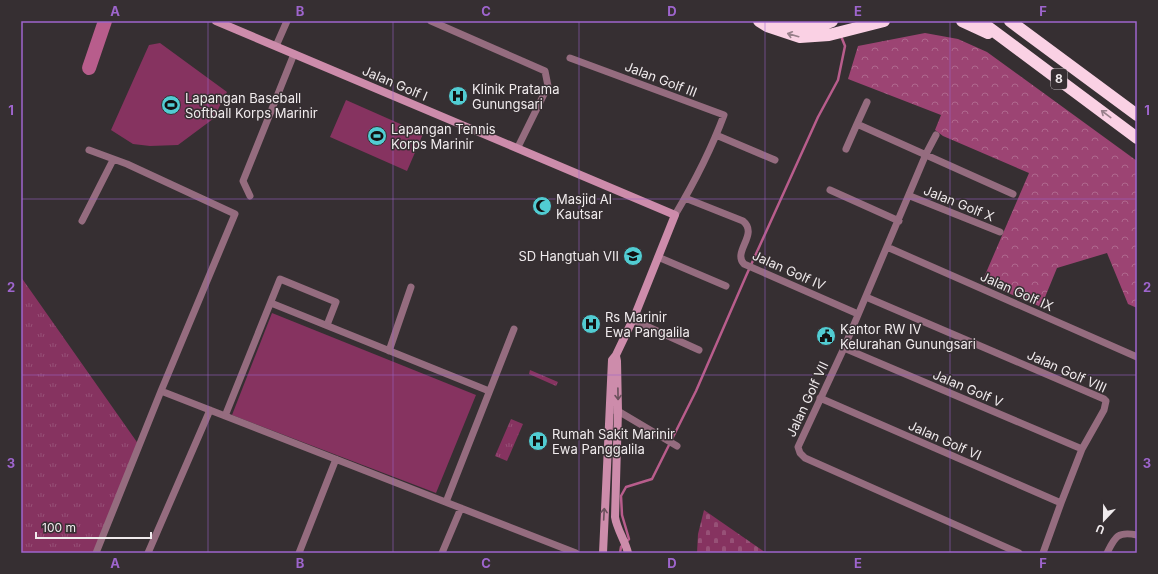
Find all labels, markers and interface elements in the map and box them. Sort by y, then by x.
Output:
text: A [110,3,120,19]
text: B [296,3,305,19]
text: C [481,3,491,19]
text: D [667,3,677,19]
text: E [854,3,862,19]
text: F [1039,3,1047,19]
one-way arrow [786,31,799,38]
street label: Jalan Golf III [623,58,699,100]
street label: Jalan Golf I [360,62,430,104]
road number: 8 [1051,69,1067,89]
place label: Klinik Pratama Gunungsari [472,81,559,112]
hospital icon: Klinik Pratama Gunungsari [447,85,469,107]
place label: Lapangan Baseball Softball Korps Marinir [185,90,318,121]
sports icon: Lapangan Baseball Softball Korps Marinir [160,94,182,116]
text: 1 [8,102,14,118]
text: 1 [1144,102,1150,118]
one-way arrow [1100,110,1111,119]
place label: Lapangan Tennis Korps Marinir [391,121,496,152]
sports icon: Lapangan Tennis Korps Marinir [366,125,388,147]
street label: Jalan Golf X [921,182,997,224]
place label: Masjid Al Kautsar [556,191,612,222]
mosque icon: Masjid Al Kautsar [531,195,553,217]
school or university icon: SD Hangtuah VII [622,245,644,267]
street label: Jalan Golf IV [750,247,828,293]
place label: SD Hangtuah VII [518,248,619,264]
street label: Jalan Golf IX [978,268,1056,314]
text: 2 [7,279,15,295]
text: 2 [1143,279,1151,295]
place label: Rs Marinir Ewa Pangalila [605,309,690,340]
hospital icon: Rs Marinir Ewa Pangalila [580,313,602,335]
place label: Kantor RW IV Kelurahan Gunungsari [840,321,976,352]
public building icon: Kantor RW IV Kelurahan Gunungsari [815,325,837,347]
street label: Jalan Golf VIII [1025,346,1109,396]
street label: Jalan Golf VII [783,359,831,439]
street label: Jalan Golf V [931,366,1005,410]
one-way arrow [614,387,622,400]
street label: Jalan Golf VI [906,417,984,463]
place label: Rumah Sakit Marinir Ewa Panggalila [552,426,675,457]
hospital icon: Rumah Sakit Marinir Ewa Panggalila [527,430,549,452]
text: 3 [7,455,15,471]
text: 3 [1143,455,1151,471]
north arrow [1084,500,1124,540]
one-way arrow [601,508,608,521]
scale bar [36,514,151,540]
text: 100 m [42,520,76,535]
text: U [1094,521,1107,537]
text: A [110,555,120,571]
text: B [296,555,305,571]
text: C [481,555,491,571]
text: D [667,555,677,571]
text: E [854,555,862,571]
text: F [1039,555,1047,571]

